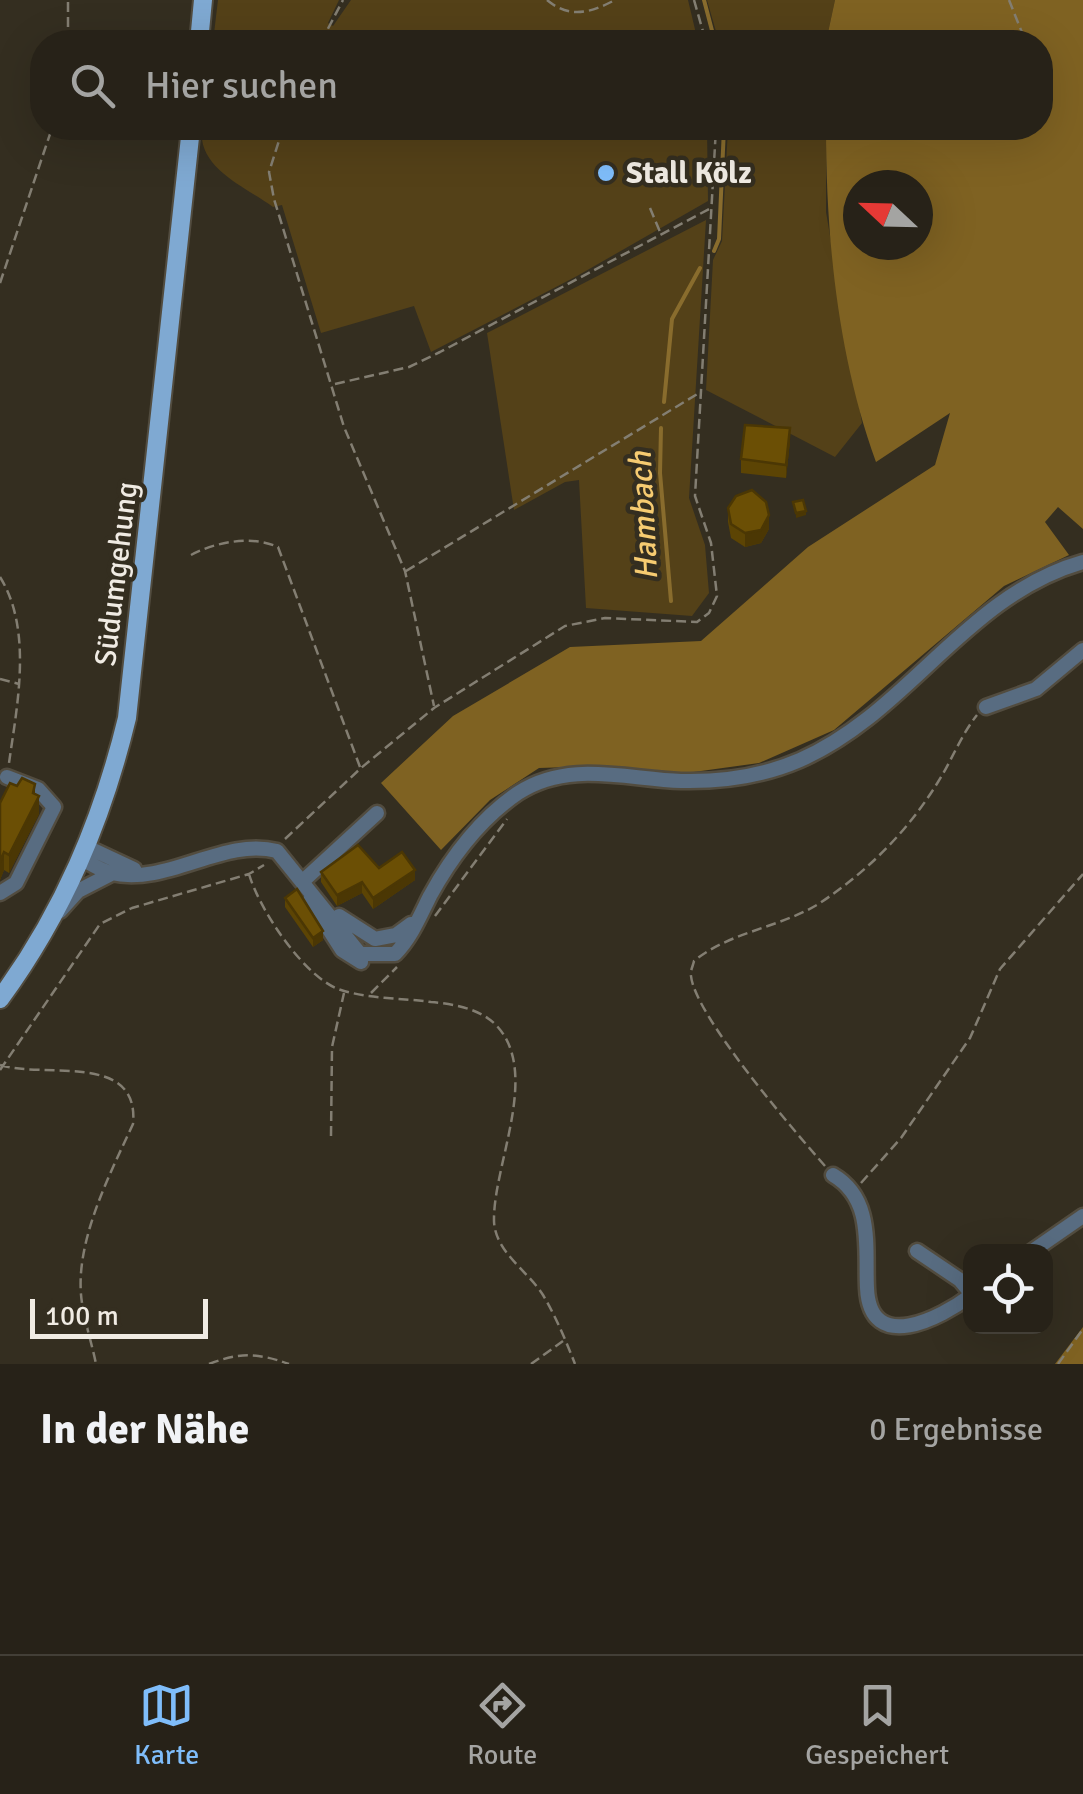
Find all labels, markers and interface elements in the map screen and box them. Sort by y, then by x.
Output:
search box [30,30,1053,140]
icon: search [65,58,120,113]
text: Hier suchen [145,62,338,109]
place label: Stall Kölz [626,155,752,192]
marker: Stall Kölz [595,162,617,184]
north arrow [843,170,933,260]
water label: Hambach [621,449,666,581]
street label: Südumgehung [87,480,146,668]
map controls [963,1244,1053,1334]
button: locate [963,1244,1053,1334]
scale bar [30,1294,208,1338]
text: 100 m [45,1299,119,1333]
text: In der Nähe [40,1404,249,1455]
text: 0 Ergebnisse [869,1410,1043,1449]
tab: Karte [134,1678,199,1772]
tab: Route [467,1678,537,1772]
tab: Gespeichert [805,1678,949,1772]

